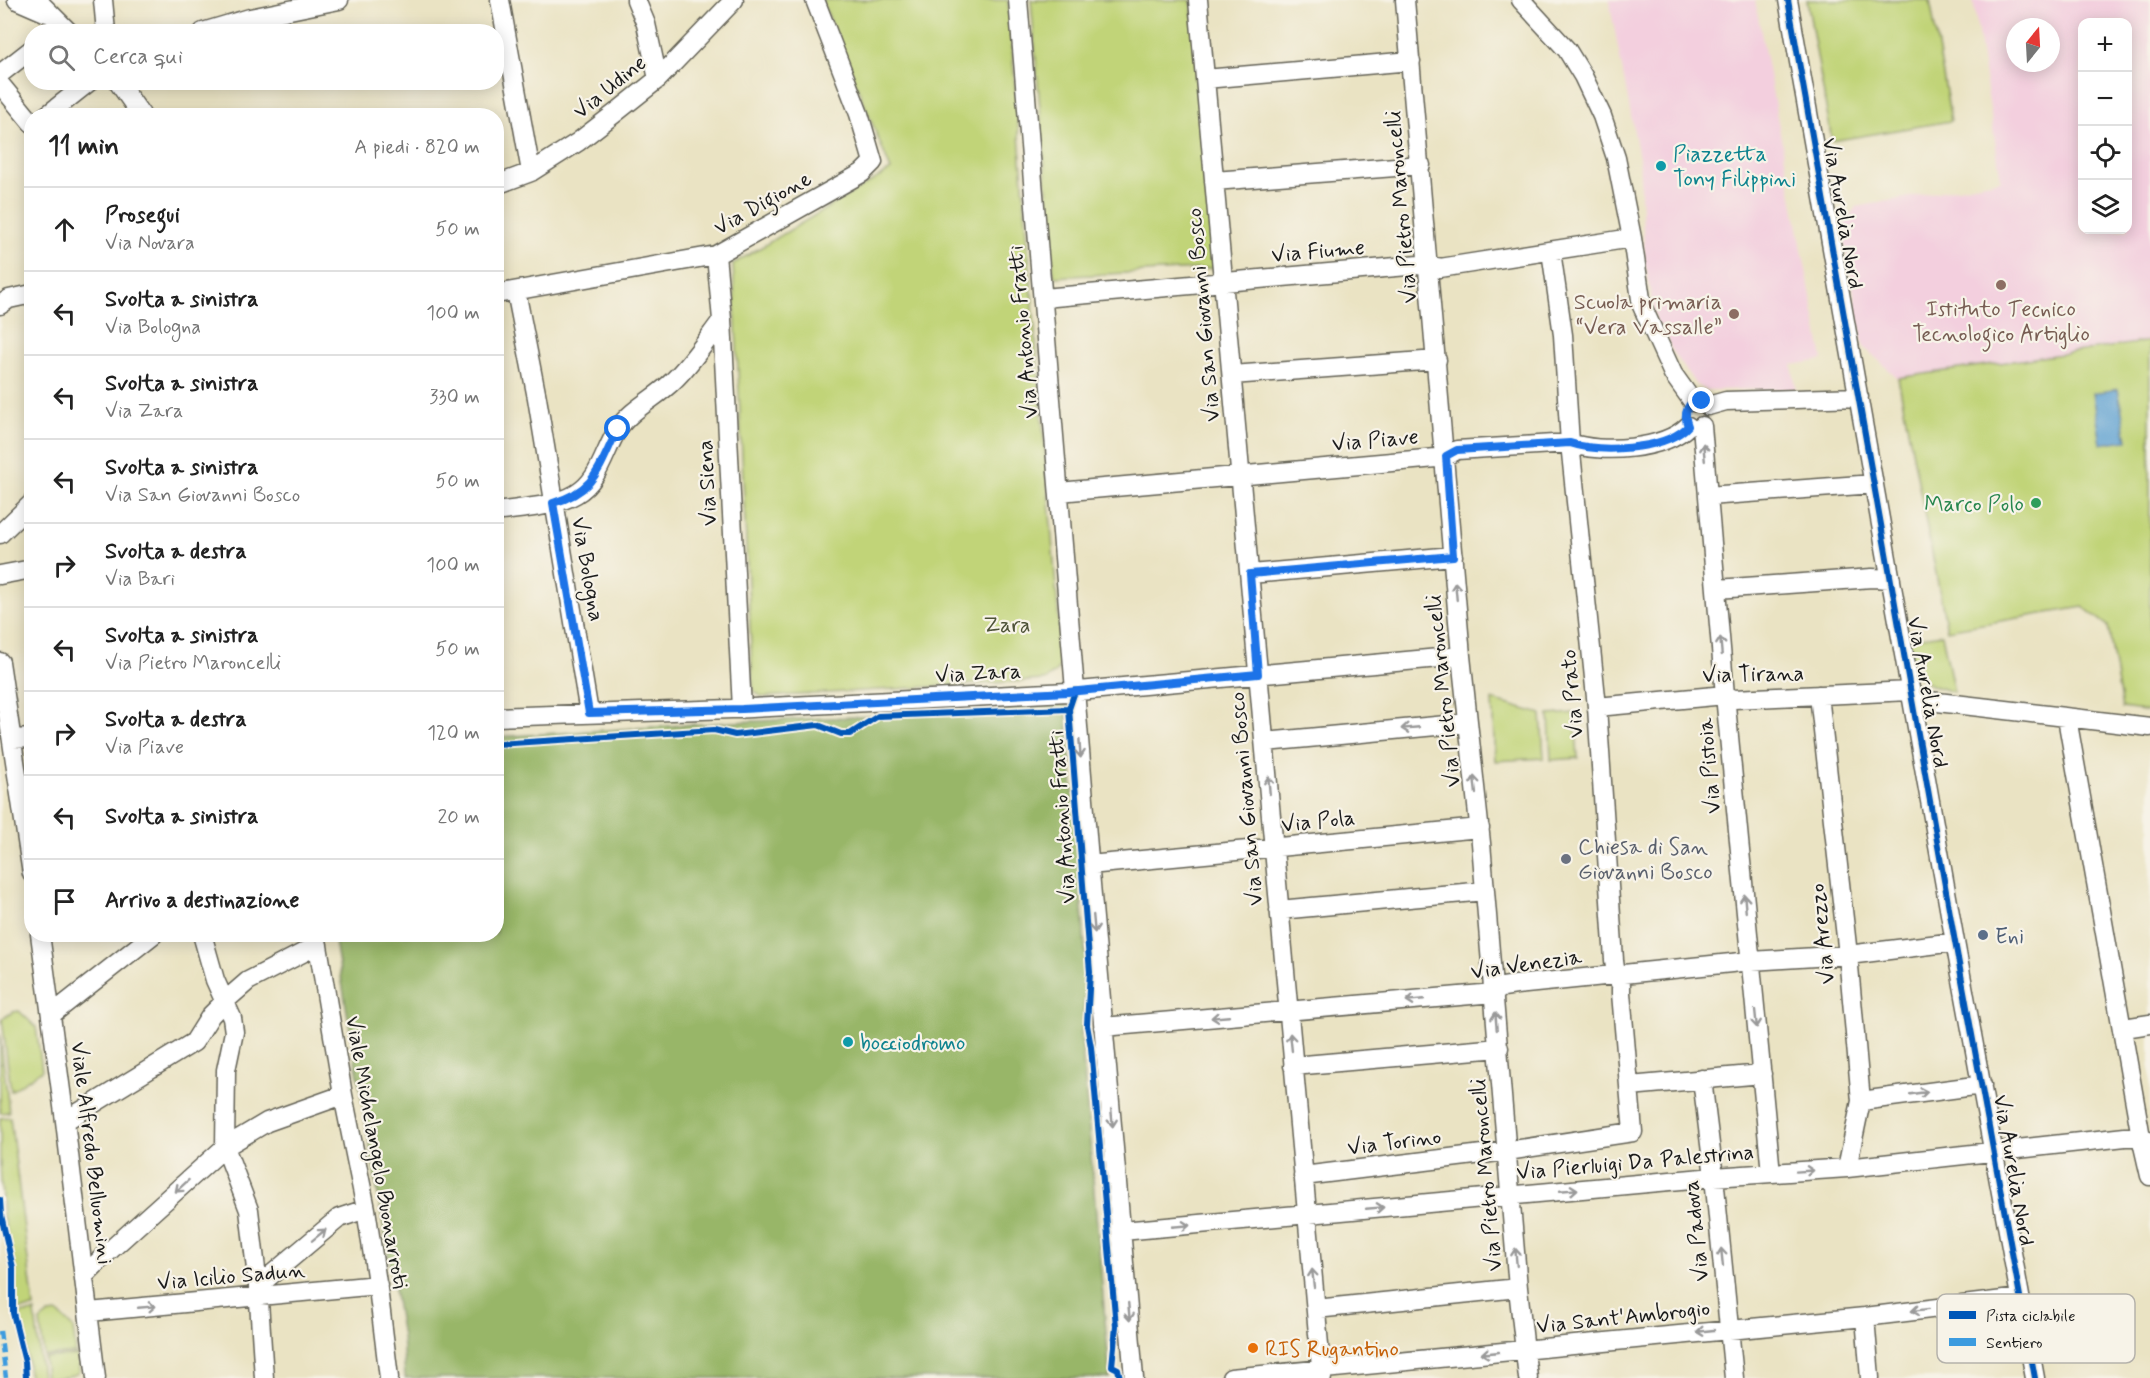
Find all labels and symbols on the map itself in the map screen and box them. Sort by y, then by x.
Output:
north arrow [2006,18,2060,72]
street label: Via Udine [568,49,653,126]
street label: Via Pietro Maroncelli [1380,109,1424,305]
street label: Via Aurelia Nord [1815,136,1869,291]
place label: Piazzetta Tony Filippini [1673,141,1796,194]
marker: Piazzetta Tony Filippini [1654,159,1668,173]
street label: Via Digione [709,165,818,245]
street label: Via San Giovanni Bosco [1181,207,1227,423]
street label: Via Fiume [1270,234,1366,270]
street label: Via Antonio Fratti [1002,244,1046,420]
marker: Istituto Tecnico Tecnologico Artiglio [1994,278,2008,292]
place label: Scuola primaria “Vera Vassalle” [1574,289,1722,342]
place label: Istituto Tecnico Tecnologico Artiglio [1912,296,2090,352]
marker: Scuola primaria “Vera Vassalle” [1727,307,1741,321]
route end [1688,387,1714,413]
route start [604,415,630,441]
street label: Via Piave [1331,423,1420,459]
street label: Via Siena [692,439,724,527]
one-way arrow [1698,442,1709,462]
place label: Marco Polo [1924,491,2024,519]
marker: Marco Polo [2029,496,2043,510]
street label: Via Bologna [561,515,610,624]
one-way arrow [1450,581,1461,601]
street label: Via Pietro Maroncelli [1420,593,1468,789]
park label: Zara [983,612,1031,640]
street label: Via Aurelia Nord [1900,615,1954,770]
one-way arrow [1716,637,1727,657]
street label: Via Prato [1555,648,1591,739]
street label: Via Zara [934,658,1022,690]
street label: Via Tirana [1702,660,1804,690]
street label: Via San Giovanni Bosco [1224,691,1270,907]
street label: Via Pistoia [1692,716,1728,815]
one-way arrow [1400,723,1420,734]
street label: Via Antonio Fratti [1043,729,1083,905]
one-way arrow [1075,739,1086,759]
one-way arrow [1263,775,1274,795]
one-way arrow [1469,775,1480,795]
street label: Via Pola [1280,804,1357,840]
place label: Chiesa di San Giovanni Bosco [1578,834,1713,887]
marker: Chiesa di San Giovanni Bosco [1559,852,1573,866]
street label: Via Arezzo [1804,882,1842,986]
one-way arrow [1739,894,1750,913]
one-way arrow [1089,913,1100,933]
place label: Eni [1995,923,2024,951]
marker: Eni [1976,928,1990,942]
street label: Via Venezia [1469,943,1584,987]
one-way arrow [1405,995,1425,1006]
one-way arrow [1751,1009,1762,1029]
one-way arrow [1490,1011,1501,1031]
one-way arrow [1211,1012,1231,1023]
street label: Viale Michelangelo Buonarroti [335,1014,414,1292]
place label: bocciodromo [860,1030,966,1058]
one-way arrow [1285,1033,1296,1052]
marker: bocciodromo [841,1035,855,1049]
street label: Viale Alfredo Belluomini [63,1040,119,1266]
street label: Via Pietro Maroncelli [1465,1077,1509,1273]
one-way arrow [1908,1088,1928,1099]
street label: Via Aurelia Nord [1986,1093,2040,1248]
one-way arrow [1107,1107,1118,1127]
street label: Via Torino [1346,1123,1443,1163]
street label: Via Pierluigi Da Palestrina [1515,1139,1755,1188]
one-way arrow [1795,1165,1815,1176]
one-way arrow [175,1179,190,1193]
street label: Via Padova [1678,1179,1716,1283]
one-way arrow [1559,1185,1579,1196]
one-way arrow [1364,1202,1384,1213]
one-way arrow [1170,1220,1190,1231]
one-way arrow [311,1228,327,1241]
one-way arrow [1510,1248,1521,1268]
one-way arrow [1716,1248,1727,1268]
street label: Via Icilio Sadun [156,1257,306,1297]
one-way arrow [1307,1268,1318,1288]
legend [1937,1294,2135,1363]
street label: Via Sant'Ambrogio [1535,1295,1712,1342]
one-way arrow [136,1301,156,1312]
one-way arrow [1124,1302,1135,1322]
one-way arrow [1911,1305,1930,1316]
text: Pista ciclabile [1986,1306,2075,1327]
one-way arrow [1696,1326,1716,1337]
text: Sentiero [1986,1333,2043,1354]
place label: RIS Rugantino [1265,1336,1399,1365]
marker: RIS Rugantino [1246,1341,1260,1355]
one-way arrow [1481,1348,1501,1359]

